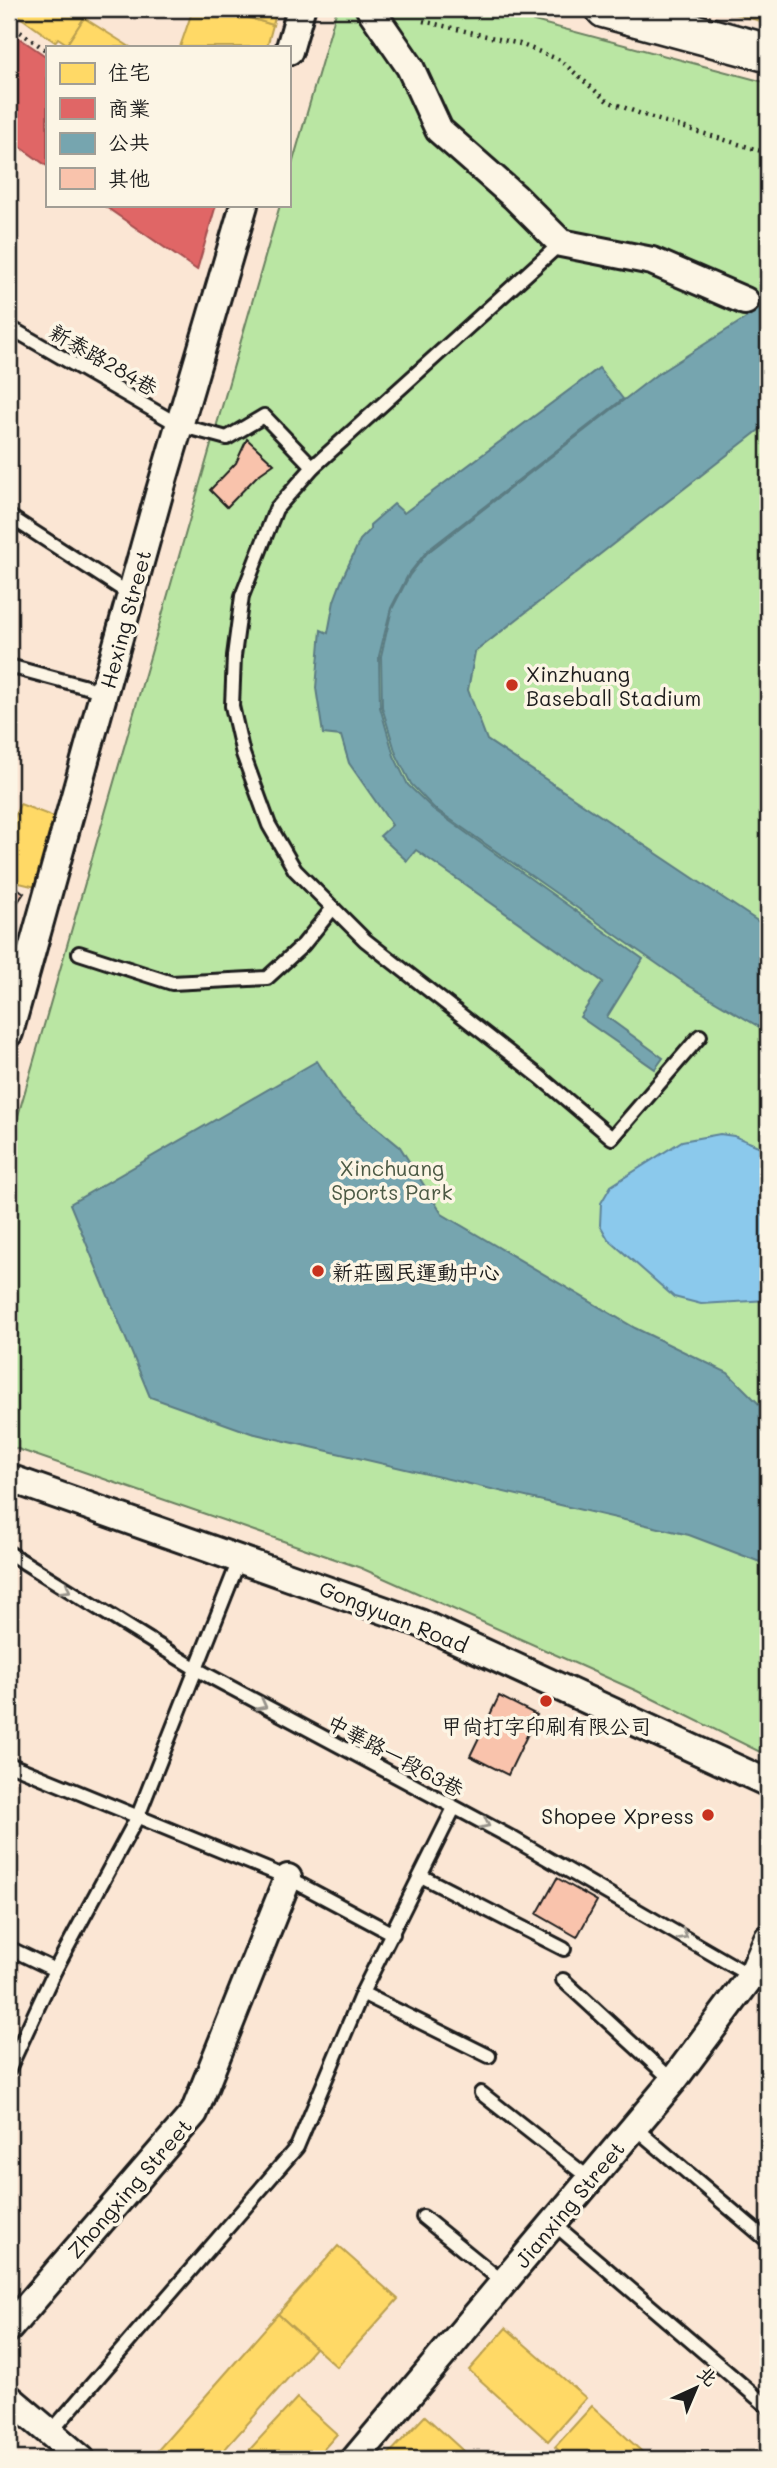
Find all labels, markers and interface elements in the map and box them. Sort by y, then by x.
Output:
legend [46,46,290,206]
text: 住宅 [108,58,150,85]
text: 商業 [108,94,150,121]
text: 公共 [108,128,150,155]
text: 其他 [108,164,150,191]
street label: 新泰路284巷 [45,317,163,401]
street label: Hexing Street [94,547,156,691]
place label: Xinzhuang Baseball Stadium [526,660,701,711]
marker: Xinzhuang Baseball Stadium [504,677,520,693]
park label: Xinchuang Sports Park [331,1154,453,1205]
place label: 新莊國民運動中心 [332,1258,500,1285]
marker: 新莊國民運動中心 [310,1263,326,1279]
street label: Gongyuan Road [316,1574,472,1658]
one-way arrow [59,1581,72,1594]
marker: 甲尚打字印刷有限公司 [538,1693,554,1709]
one-way arrow [255,1697,267,1710]
street label: 中華路一段63巷 [323,1708,469,1802]
place label: 甲尚打字印刷有限公司 [441,1712,651,1739]
place label: Shopee Xpress [541,1802,694,1829]
marker: Shopee Xpress [700,1807,716,1823]
one-way arrow [477,1815,490,1829]
one-way arrow [675,1927,688,1940]
street label: Zhongxing Street [61,2112,197,2264]
street label: Jianxing Street [508,2135,630,2273]
north arrow [662,2352,732,2422]
text: 北 [693,2360,724,2391]

